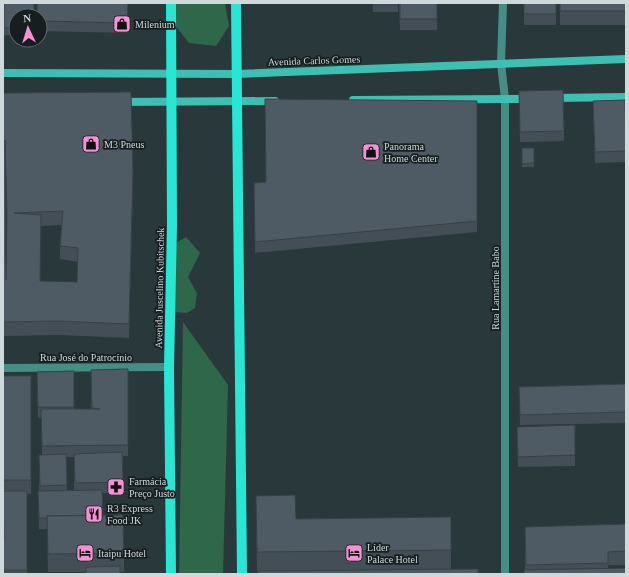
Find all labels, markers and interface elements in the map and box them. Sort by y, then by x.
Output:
north arrow [8,8,48,48]
text: N [23,12,32,24]
shop icon: Milenium [112,14,132,34]
place label: Milenium [135,19,175,30]
street label: Avenida Carlos Gomes [268,53,361,68]
shop icon: M3 Pneus [81,134,101,154]
place label: M3 Pneus [104,139,144,150]
place label: Panorama Home Center [384,141,438,164]
shop icon: Panorama Home Center [361,142,381,162]
street label: Avenida Juscelino Kubitschek [153,227,166,349]
street label: Rua Lamartine Babo [490,246,501,330]
street label: Rua José do Patrocínio [40,352,132,363]
place label: Farmácia Preço Justo [129,476,175,499]
pharmacy icon: Farmácia Preço Justo [106,477,126,497]
place label: R3 Express Food JK [107,503,153,526]
restaurant icon: R3 Express Food JK [84,504,104,524]
place label: Líder Palace Hotel [367,542,418,565]
hotel icon: Itaipu Hotel [75,543,95,563]
hotel icon: Líder Palace Hotel [344,543,364,563]
place label: Itaipu Hotel [98,548,146,559]

